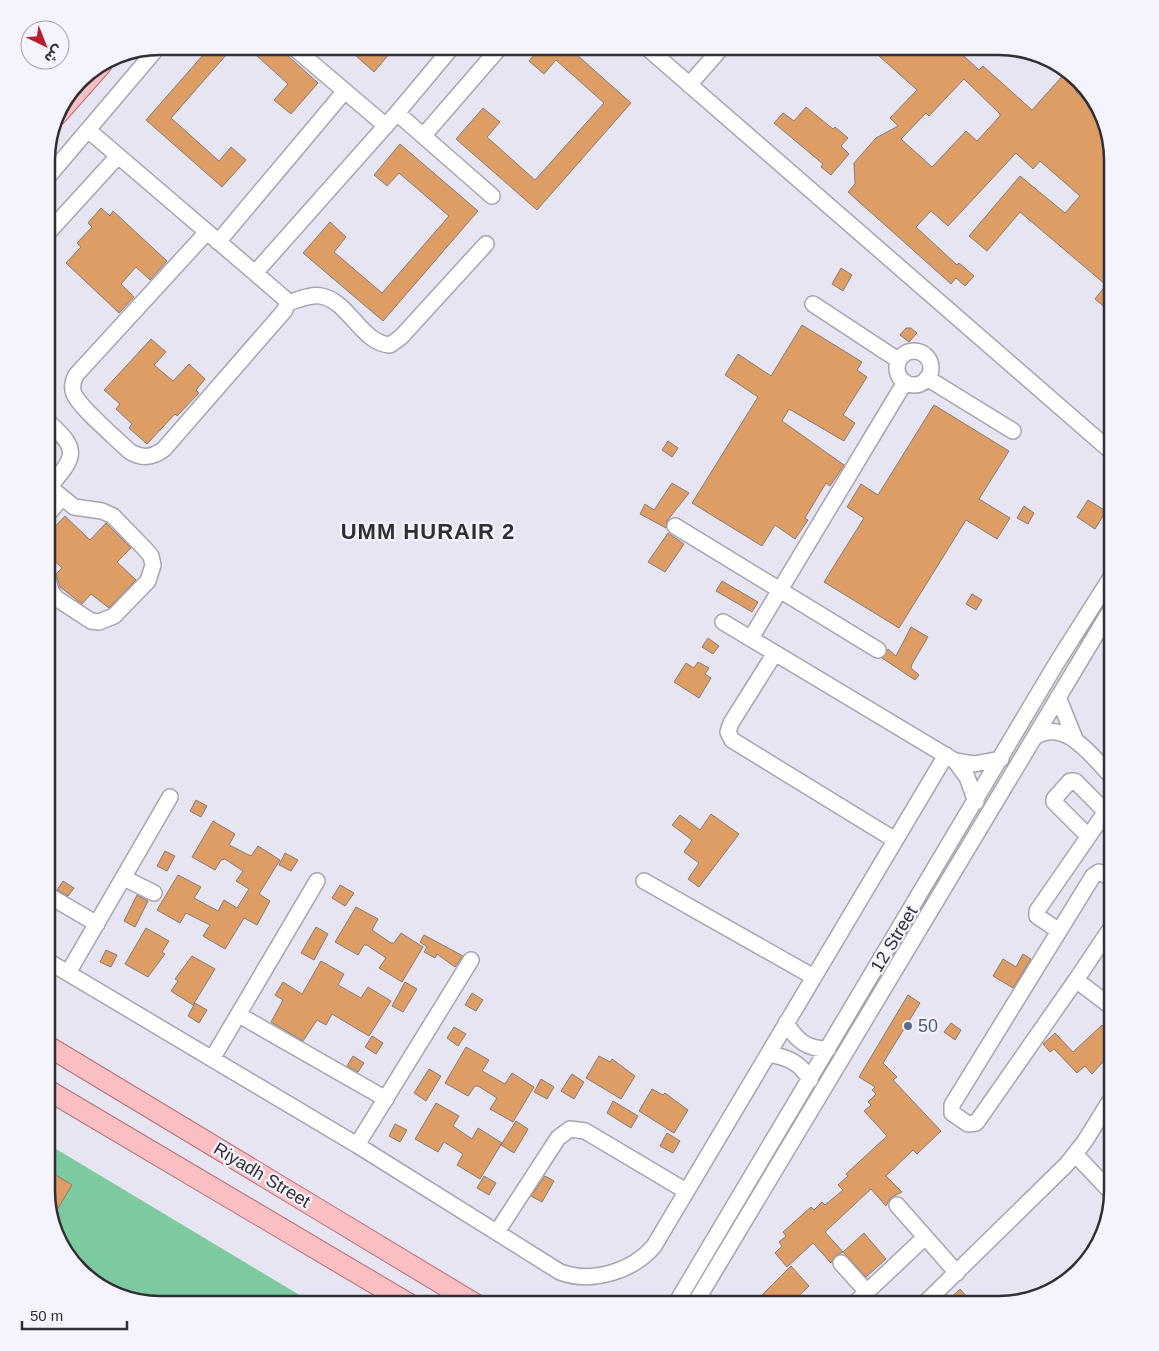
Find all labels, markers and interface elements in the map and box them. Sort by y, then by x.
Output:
north arrow [20,20,70,70]
text: ش [41,42,66,67]
district label: UMM HURAIR 2 [341,519,515,544]
street label: 12 Street [867,903,921,975]
place label: 50 [918,1016,938,1036]
marker: 50 [902,1020,914,1032]
street label: Riyadh Street [210,1138,314,1212]
scale bar [22,1298,128,1330]
text: 50 m [30,1307,63,1324]

